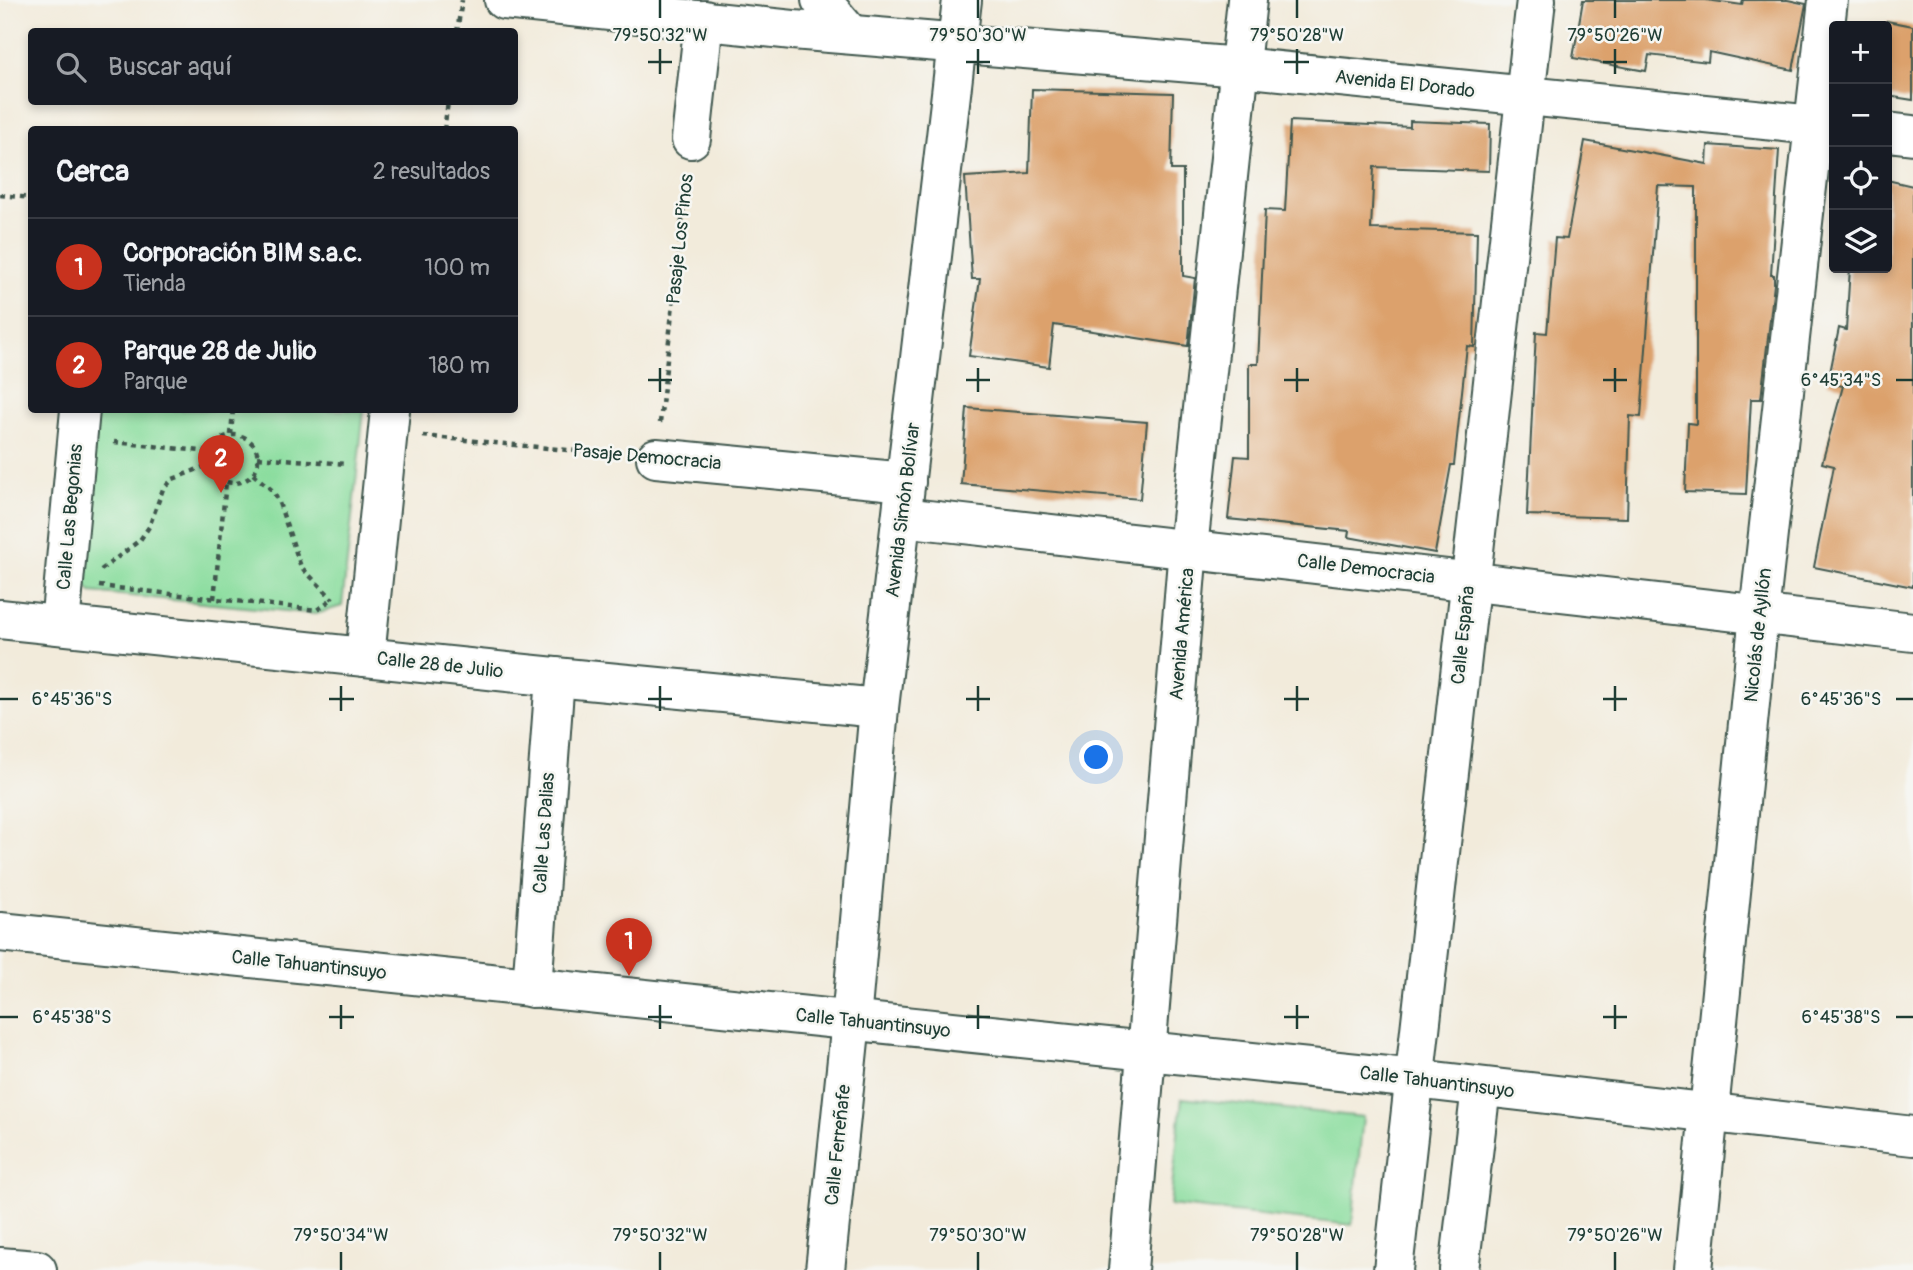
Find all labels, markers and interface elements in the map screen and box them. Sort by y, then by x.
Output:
map controls [1829,21,1892,273]
button: + [1829,21,1892,84]
text: 79°50'32"W [612,24,708,47]
text: 79°50'30"W [929,24,1027,47]
text: 79°50'28"W [1250,24,1344,47]
text: 79°50'26"W [1567,24,1663,47]
search box [28,28,518,105]
icon: search [52,48,90,86]
text: Buscar aquí [108,51,232,83]
street label: Avenida El Dorado [1334,65,1476,103]
button: − [1829,84,1892,147]
button: locate [1829,147,1892,210]
text: Cerca [56,153,129,190]
text: 2 resultados [373,157,490,186]
street label: Pasaje Los Pinos [661,172,699,305]
button: layers [1829,210,1892,273]
text: Corporación BIM s.a.c. [123,237,363,269]
text: 1 [75,253,84,282]
text: 100 m [424,253,490,282]
text: Tienda [123,269,186,298]
text: Parque 28 de Julio [123,335,316,367]
text: 2 [73,351,85,380]
text: 180 m [428,351,490,380]
text: Parque [123,367,187,396]
text: 6°45'34"S [1801,369,1881,392]
street label: Avenida Simón Bolívar [880,421,926,599]
pin: 2 [198,435,244,493]
street label: Pasaje Democracia [572,439,722,475]
street label: Calle Las Begonias [52,443,88,591]
street label: Calle Democracia [1296,549,1436,589]
street label: Avenida América [1164,567,1200,701]
street label: Nicolás de Ayllón [1739,567,1777,703]
street label: Calle España [1446,584,1480,686]
street label: Calle 28 de Julio [376,646,504,684]
text: 6°45'36"S [32,688,112,711]
text: 6°45'36"S [1801,688,1881,711]
your location [1079,740,1113,774]
street label: Calle Las Dalias [528,771,560,894]
pin: 1 [606,918,652,976]
street label: Calle Tahuantinsuyo [230,945,388,985]
street label: Calle Tahuantinsuyo [794,1003,952,1043]
text: 6°45'38"S [32,1006,112,1029]
text: 6°45'38"S [1801,1006,1881,1029]
street label: Calle Tahuantinsuyo [1358,1061,1516,1103]
street label: Calle Ferreñafe [820,1083,856,1207]
text: 79°50'34"W [293,1224,389,1247]
text: 79°50'32"W [612,1224,708,1247]
text: 79°50'30"W [929,1224,1027,1247]
text: 79°50'28"W [1250,1224,1344,1247]
text: 79°50'26"W [1567,1224,1663,1247]

